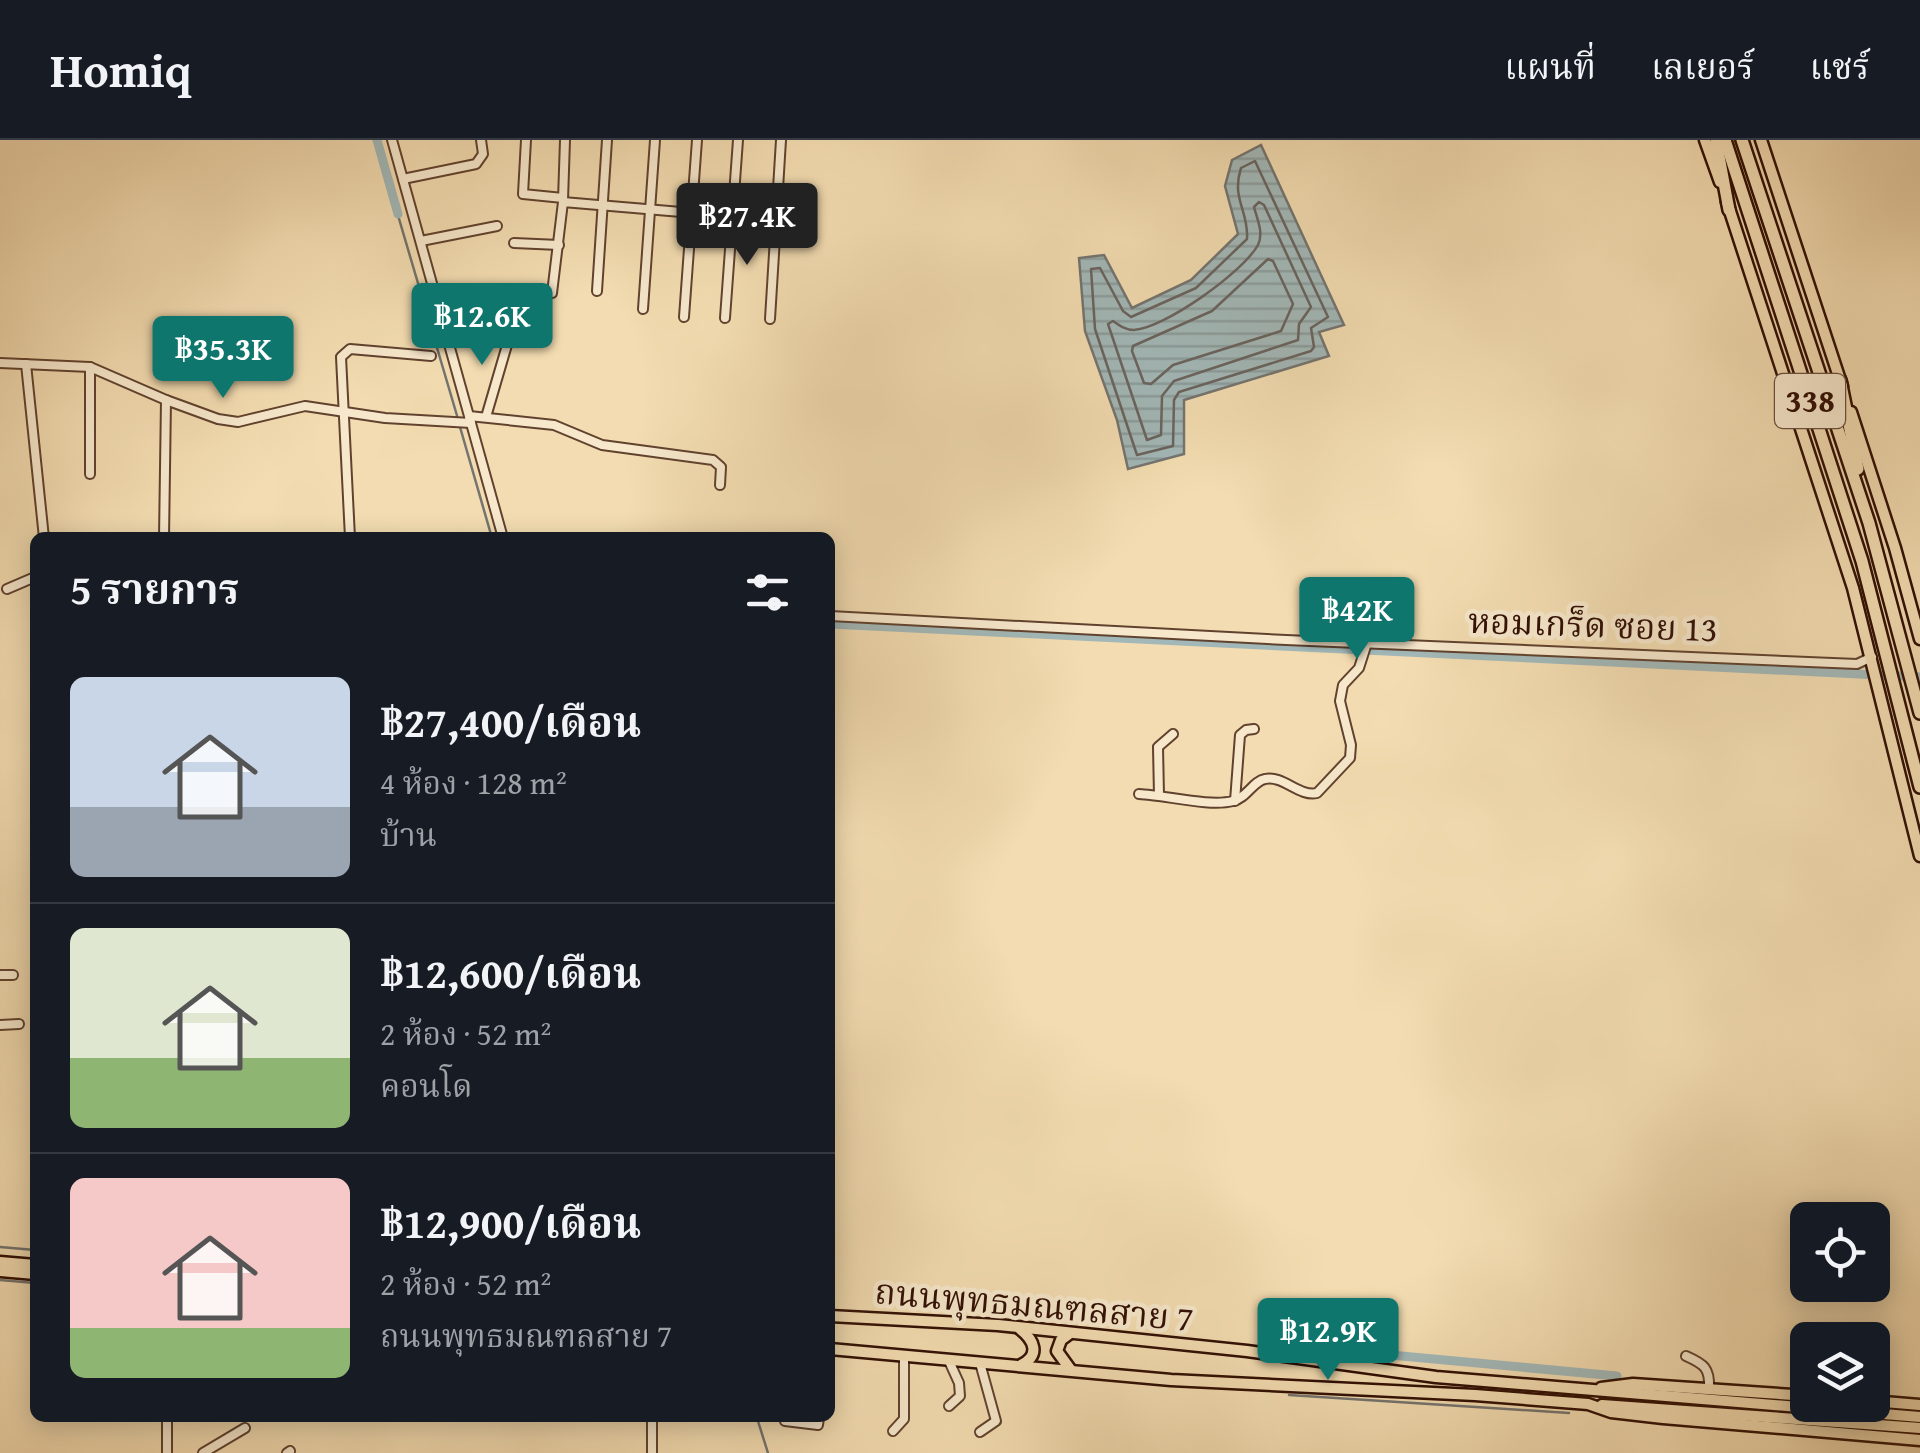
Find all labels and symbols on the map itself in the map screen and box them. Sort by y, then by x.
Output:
pin: ฿27.4K [666,183,828,268]
pin: ฿12.6K [401,283,563,368]
pin: ฿35.3K [142,316,304,401]
road number: 338 [1775,374,1845,428]
pin: ฿42K [1298,577,1416,662]
street label: หอมเกร็ด ซอย 13 [1467,595,1719,654]
street label: ถนนพุทธมณฑลสาย 7 [873,1265,1195,1344]
pin: ฿12.9K [1247,1298,1409,1383]

